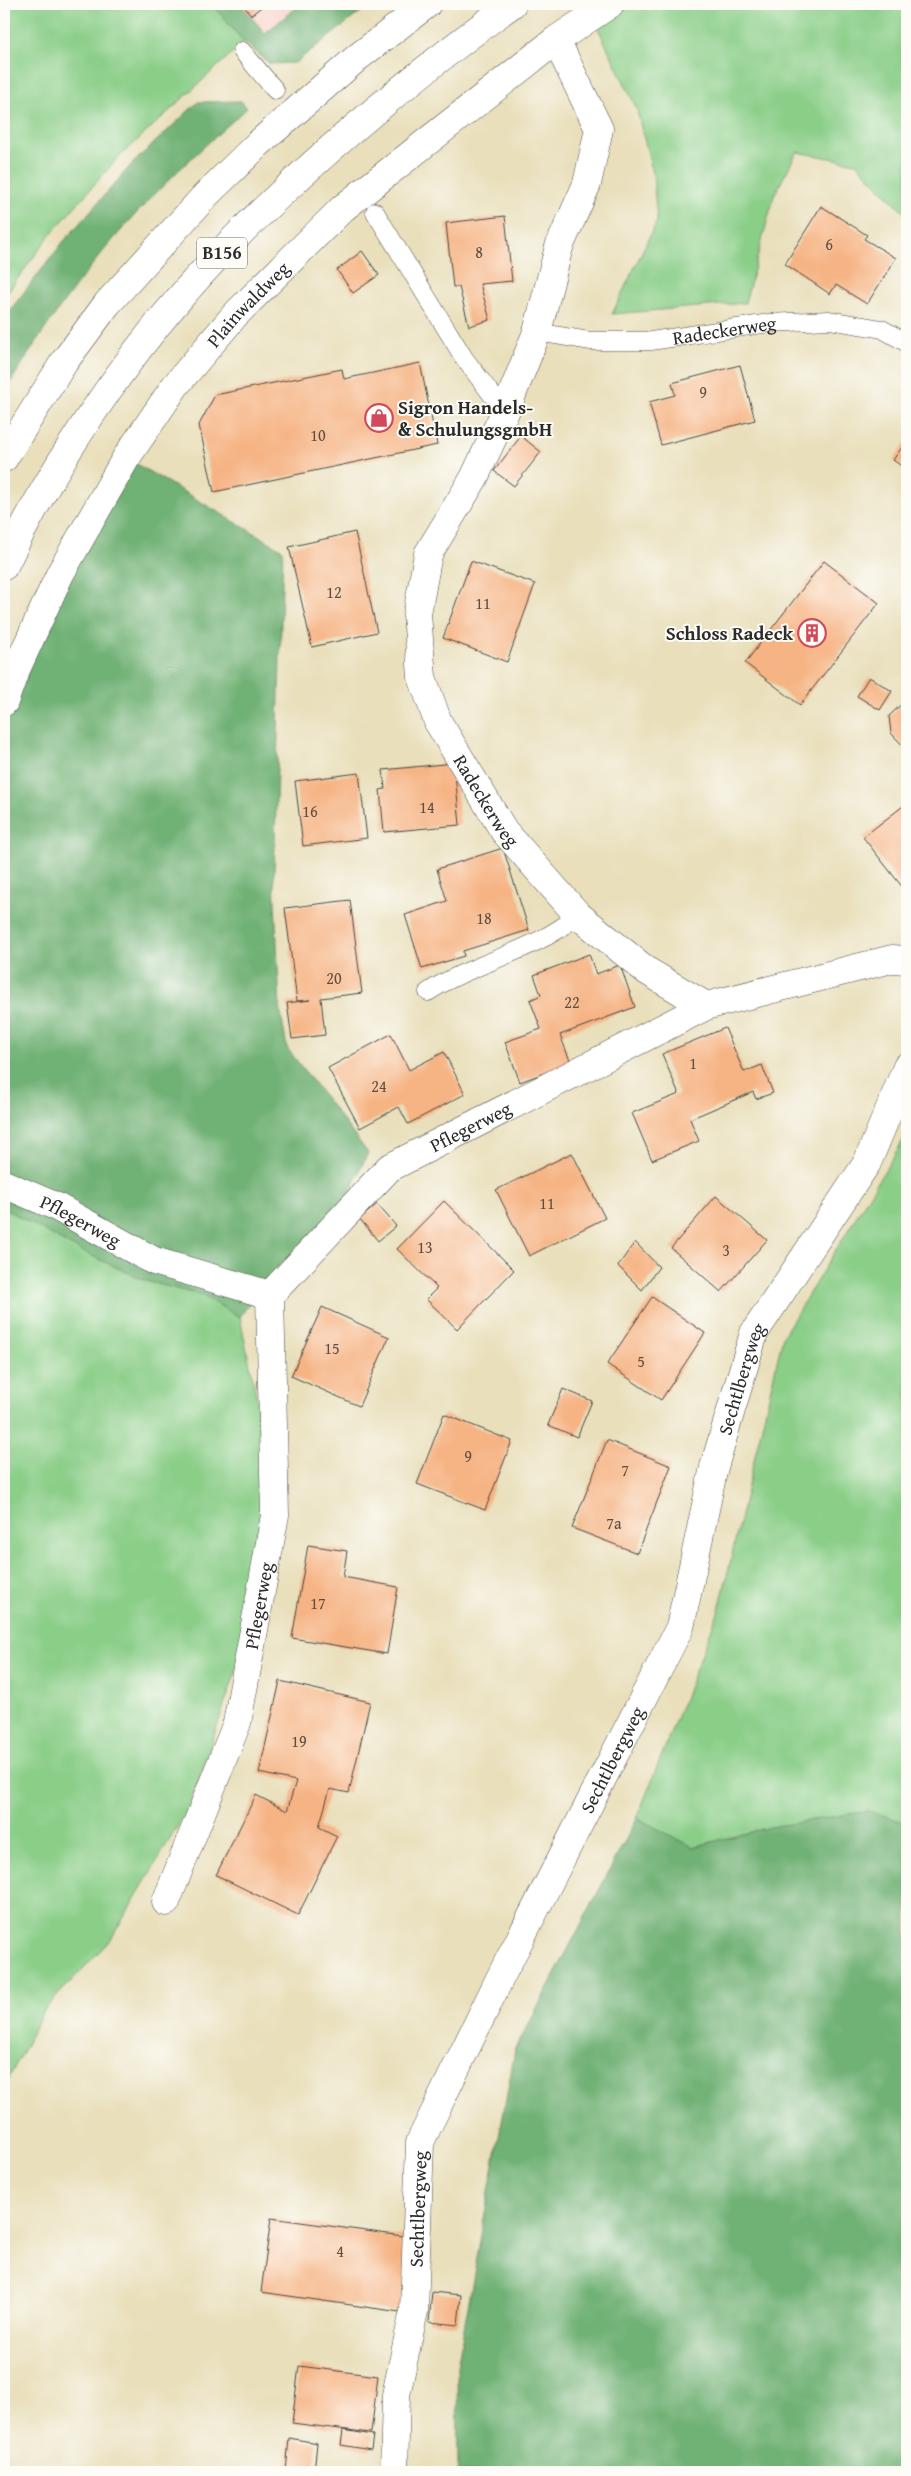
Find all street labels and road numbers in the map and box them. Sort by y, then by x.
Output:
road number: B156 [197,238,247,268]
street label: Plainwaldweg [200,254,296,353]
street label: Radeckerweg [671,309,777,352]
street label: Radeckerweg [447,749,526,854]
street label: Pflegerweg [425,1094,516,1159]
street label: Pflegerweg [36,1187,127,1254]
street label: Sechtlbergweg [710,1316,772,1438]
street label: Pflegerweg [237,1559,280,1651]
street label: Sechtlbergweg [573,1701,651,1818]
street label: Sechtlbergweg [402,2150,434,2268]

